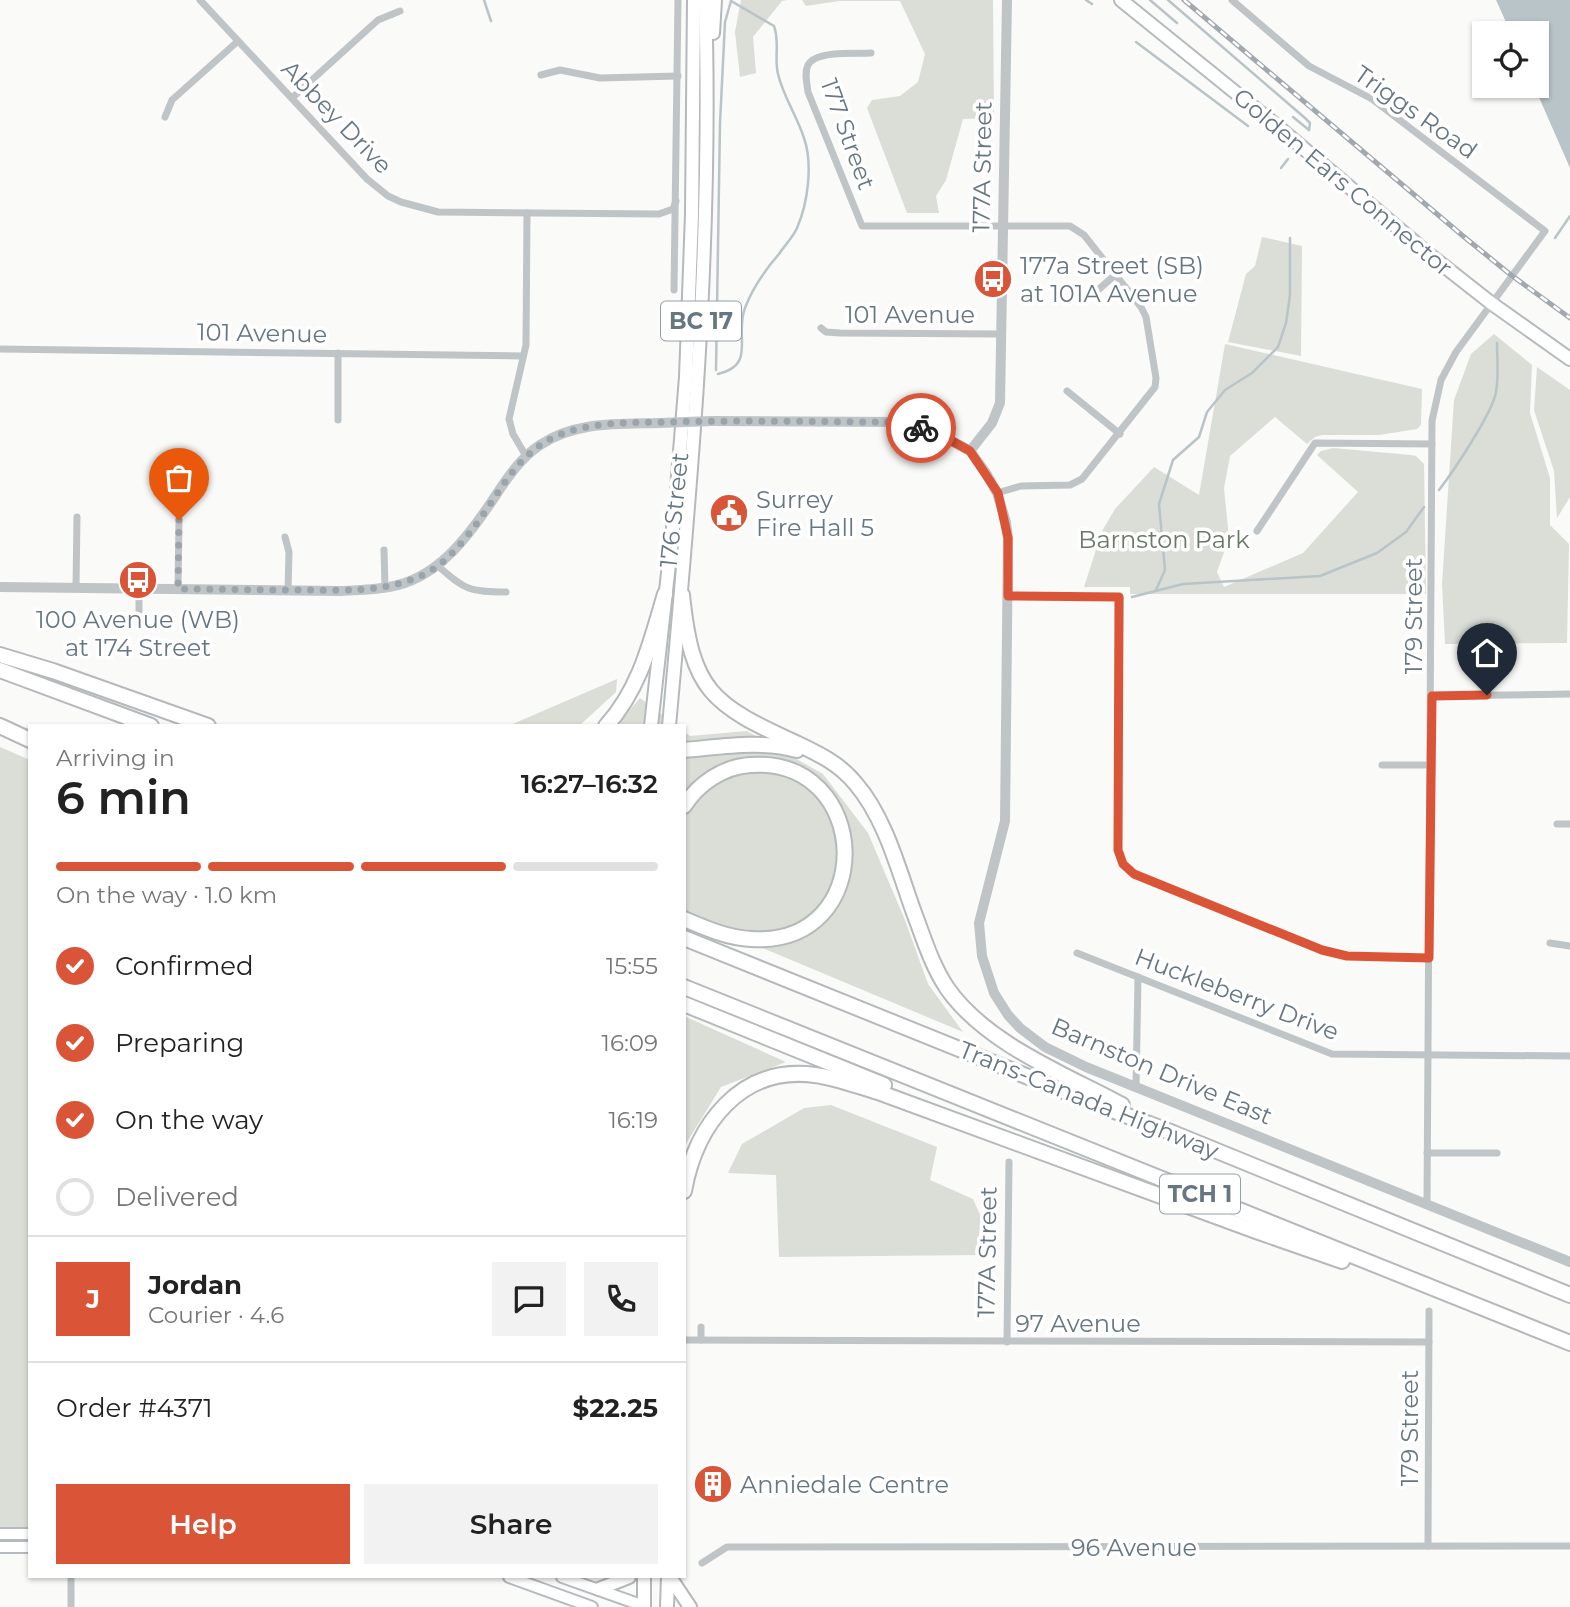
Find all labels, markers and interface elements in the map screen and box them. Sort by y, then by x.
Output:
map controls [1472,21,1549,98]
button: locate [1472,21,1549,98]
street label: Abbey Drive [276,54,398,180]
street label: Triggs Road [1349,59,1483,165]
street label: 177 Street [815,75,882,194]
street label: Golden Ears Connector [1228,82,1458,282]
street label: 177A Street [966,101,998,233]
place label: 177a Street (SB) at 101A Avenue [1020,251,1204,308]
bus stop icon: 177a Street (SB) at 101A Avenue [972,258,1014,300]
street label: 101 Avenue [845,300,975,329]
road number: BC 17 [661,302,741,340]
street label: 101 Avenue [197,317,327,349]
courier [886,393,956,463]
icon: bike [902,409,940,447]
pin [149,448,209,520]
street label: 176 Street [654,451,694,569]
icon: bag [160,459,198,497]
place label: Surrey Fire Hall 5 [756,485,874,542]
public building icon: Surrey Fire Hall 5 [708,492,750,534]
park label: Barnston Park [1078,525,1250,554]
street label: 179 Street [1399,558,1428,674]
bus stop icon: 100 Avenue (WB) at 174 Street [117,559,159,601]
place label: 100 Avenue (WB) at 174 Street [36,605,240,662]
pin [1457,623,1517,695]
icon: home [1468,634,1506,672]
text: Arriving in [56,744,175,772]
text: 16:27–16:32 [521,768,658,800]
text: 6 min [56,769,191,826]
text: On the way · 1.0 km [56,881,277,909]
street label: Huckleberry Drive [1131,942,1343,1046]
icon: check [56,947,94,985]
text: Confirmed [115,950,254,982]
text: 15:55 [606,952,658,980]
street label: Barnston Drive East [1047,1011,1277,1131]
icon: check [56,1024,94,1062]
text: Preparing [115,1027,244,1059]
text: 16:09 [602,1029,658,1057]
street label: Trans-Canada Highway [955,1035,1223,1165]
icon: check [56,1101,94,1139]
text: On the way [115,1104,263,1136]
text: 16:19 [609,1106,658,1134]
road number: TCH 1 [1160,1175,1240,1214]
text: Delivered [115,1181,239,1213]
street label: 177A Street [971,1186,1003,1318]
button: chat [492,1262,566,1336]
button: phone [584,1262,658,1336]
text: Jordan [148,1269,242,1301]
text: J [86,1283,100,1315]
text: Courier · 4.6 [148,1301,284,1329]
street label: 97 Avenue [1015,1309,1141,1338]
street label: 179 Street [1395,1370,1424,1486]
text: Order #4371 [56,1392,213,1424]
text: $22.25 [573,1392,658,1424]
building icon: Anniedale Centre [692,1463,734,1505]
place label: Anniedale Centre [740,1470,949,1499]
button: Help [56,1484,350,1564]
button: Share [364,1484,658,1564]
street label: 96 Avenue [1071,1533,1197,1562]

